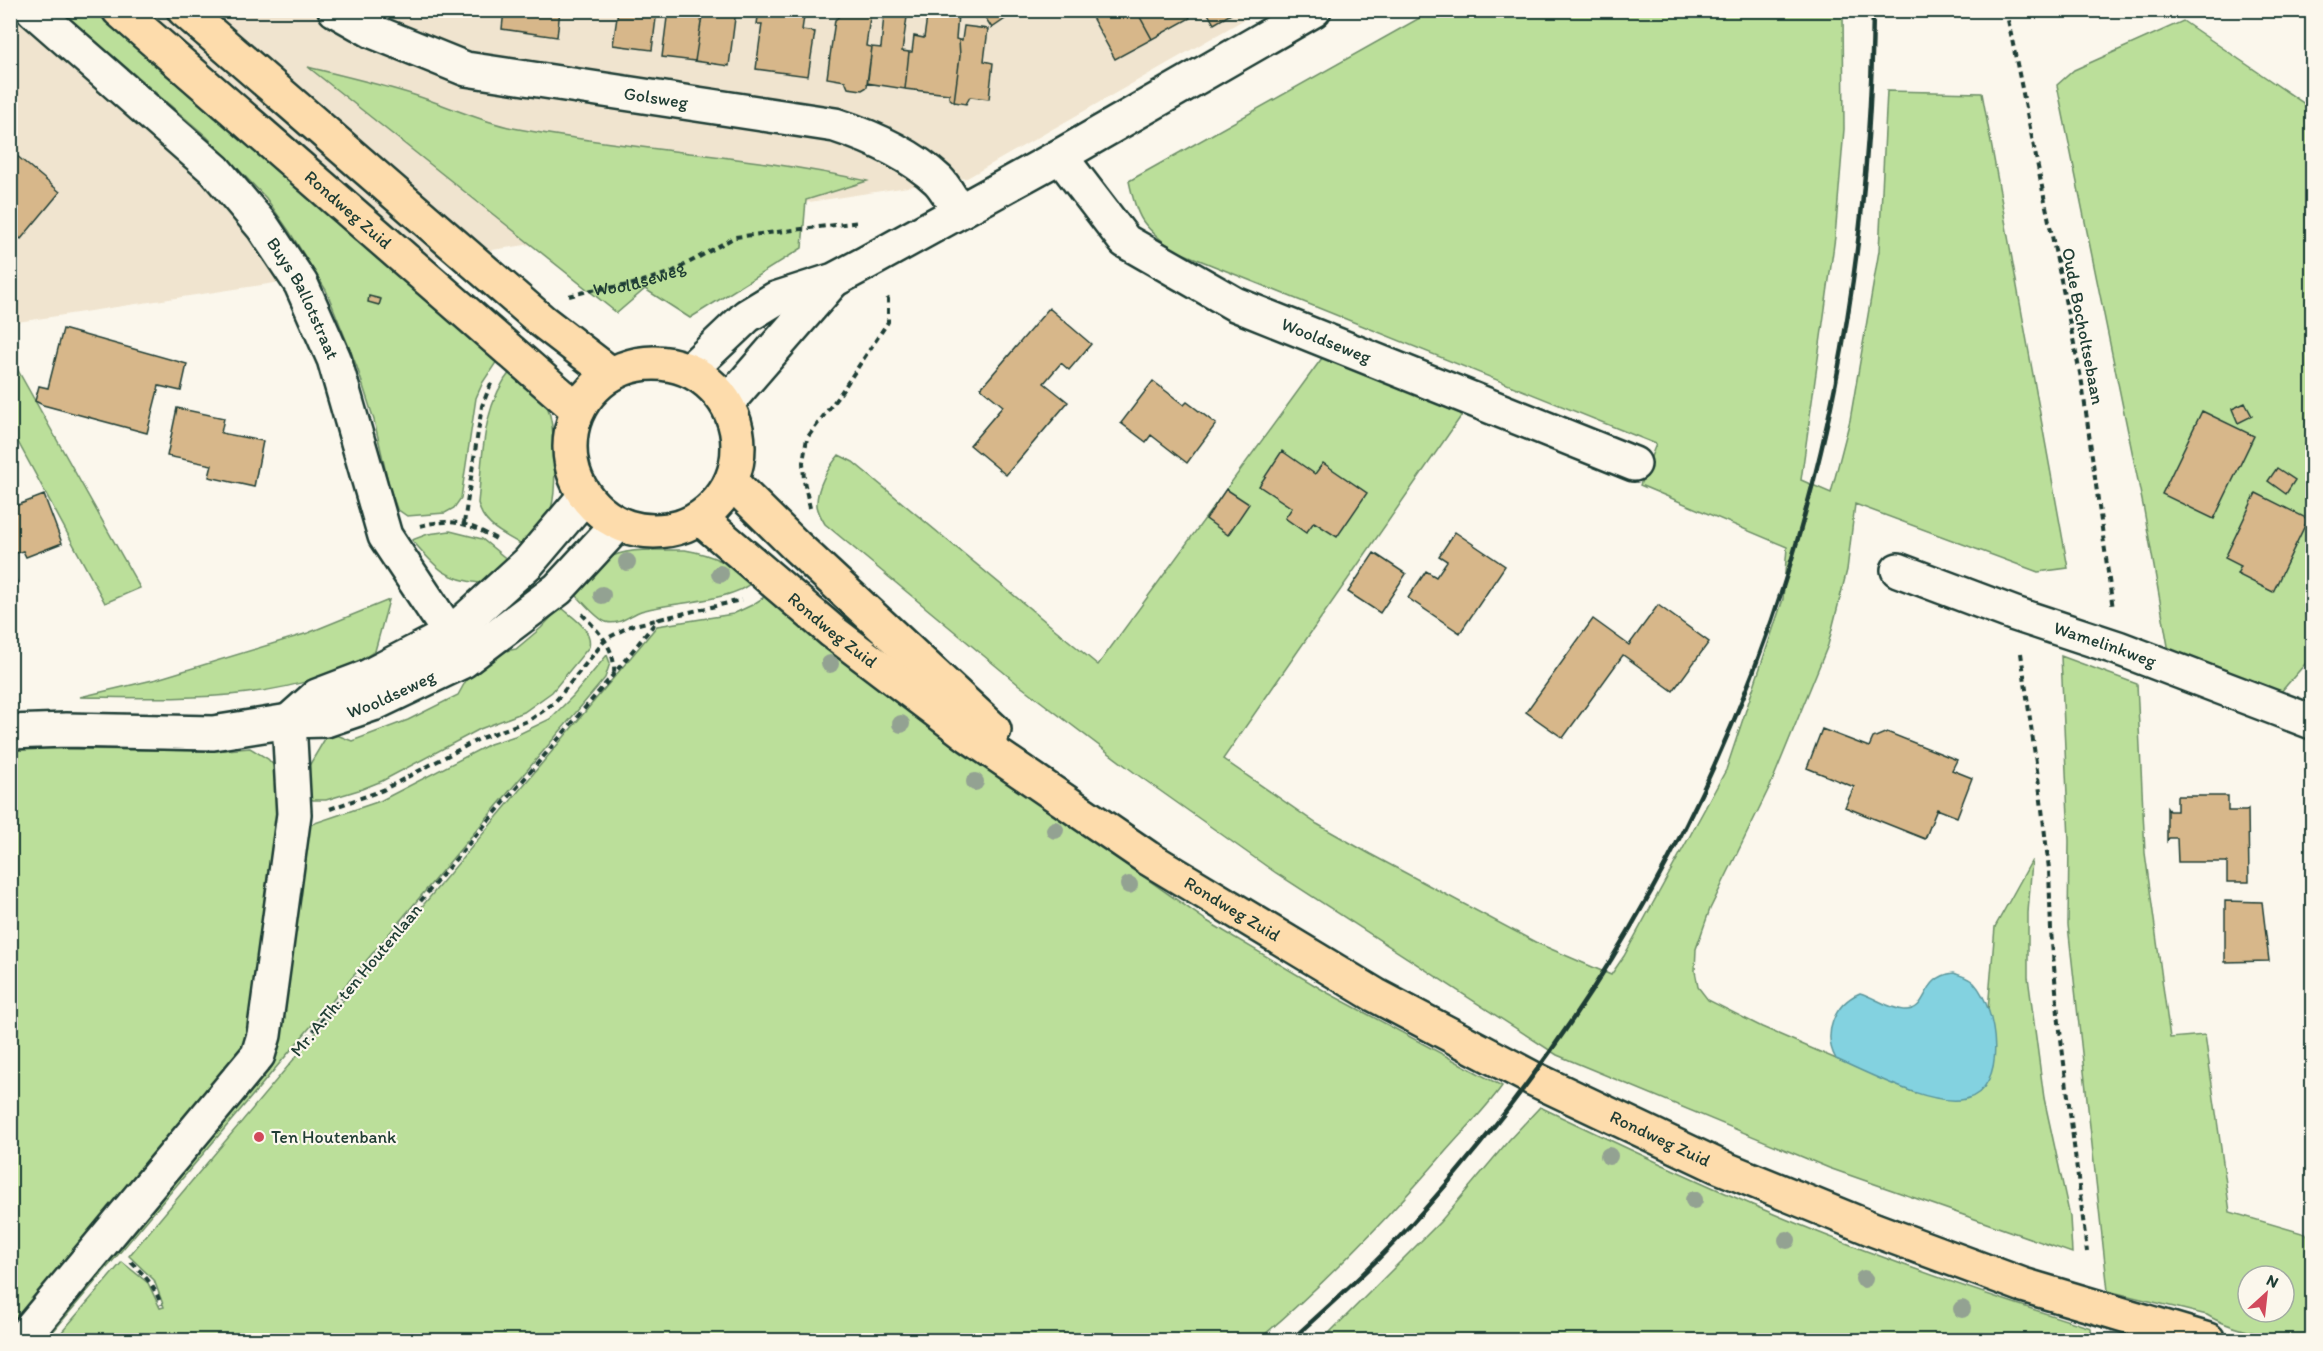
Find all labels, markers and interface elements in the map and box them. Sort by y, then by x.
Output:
street label: Golsweg [622,82,690,114]
street label: Rondweg Zuid [300,166,397,254]
street label: Buys Ballotstraat [262,233,344,363]
street label: Oude Bocholtsebaan [2057,246,2109,407]
street label: Wooldseweg [591,256,690,301]
street label: Wooldseweg [1278,313,1375,369]
street label: Rondweg Zuid [783,587,882,673]
street label: Wamelinkweg [2051,617,2160,673]
street label: Wooldseweg [344,665,440,723]
street label: Rondweg Zuid [1180,871,1285,946]
street label: Mr. A.Th. ten Houtenlaan [286,899,427,1061]
street label: Rondweg Zuid [1606,1105,1714,1172]
place label: Ten Houtenbank [271,1126,397,1148]
marker: Ten Houtenbank [252,1130,266,1144]
north arrow [2236,1264,2296,1324]
text: N [2263,1270,2282,1292]

